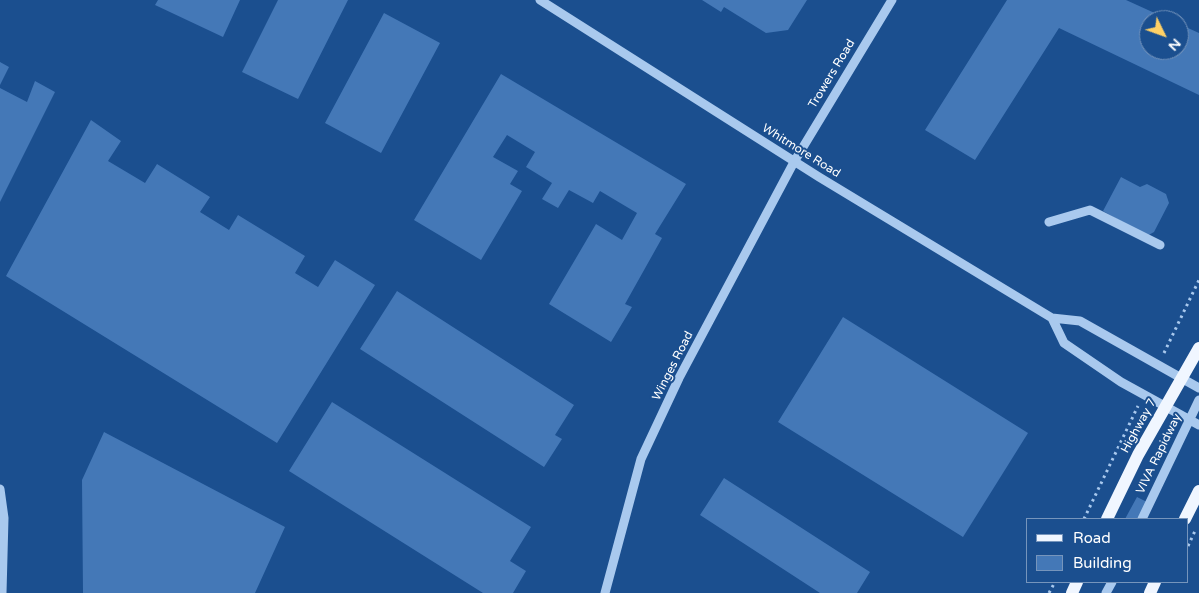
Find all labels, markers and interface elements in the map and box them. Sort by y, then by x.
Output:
north arrow [1139,10,1189,60]
text: N [1165,35,1185,55]
street label: Trowers Road [806,37,858,111]
street label: Whitmore Road [759,121,843,181]
street label: Winges Road [649,329,697,403]
street label: Highway 7 [1118,396,1160,456]
street label: VIVA Rapidway [1133,411,1185,497]
legend [1026,518,1189,583]
text: Road [1073,529,1111,547]
text: Building [1073,554,1132,572]

